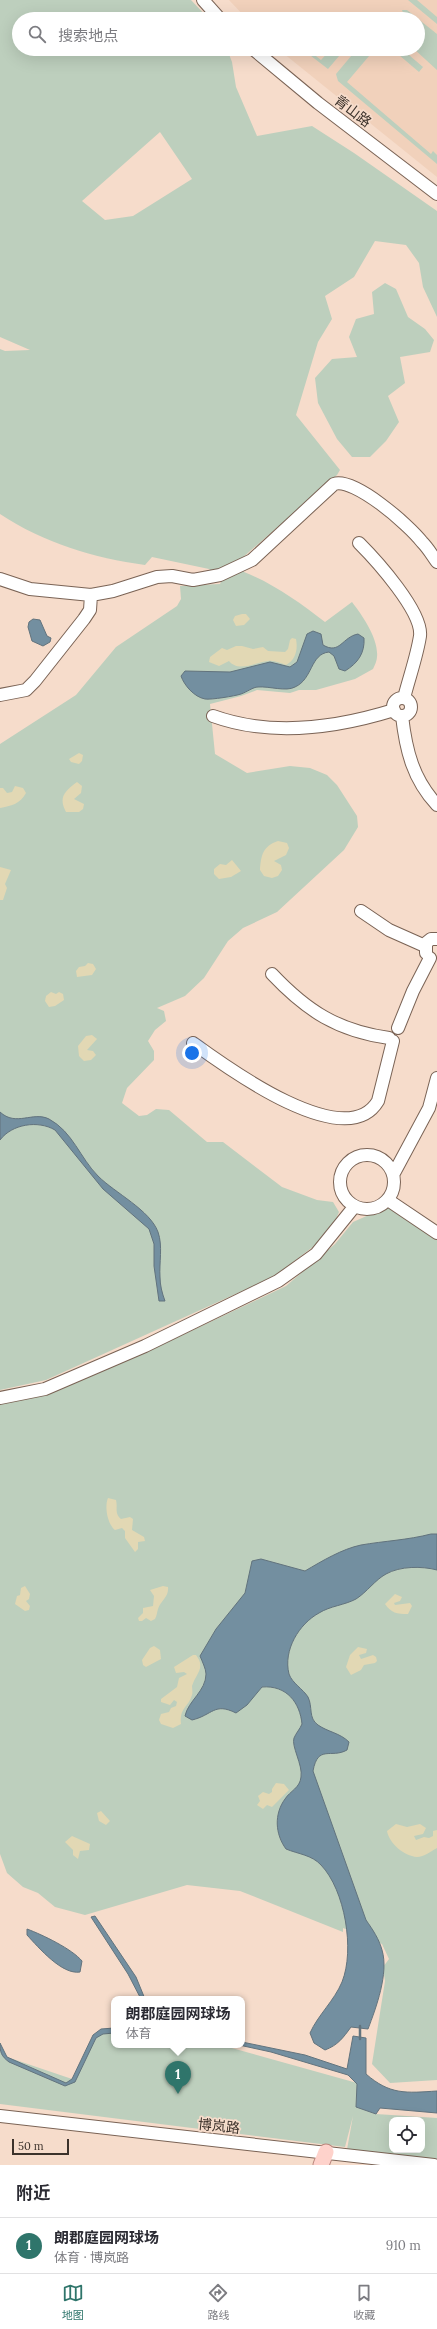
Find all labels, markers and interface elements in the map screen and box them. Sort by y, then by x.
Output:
search box [12,12,425,56]
icon: search [26,23,48,45]
text: 搜索地点 [58,26,118,45]
street label: 青山路 [331,91,375,131]
your location [182,1043,202,1063]
popup [111,1996,245,2048]
text: 朗郡庭园网球场 [125,2004,231,2023]
text: 体育 [125,2025,152,2042]
pin: 1 [165,2061,191,2094]
street label: 博岚路 [197,2115,241,2137]
map controls [389,2117,425,2153]
button: locate [389,2117,425,2153]
scale bar [12,2137,69,2156]
text: 50 m [18,2139,44,2153]
text: 附近 [16,2182,50,2204]
text: 朗郡庭园网球场 [54,2228,159,2247]
text: 1 [26,2237,32,2254]
text: 910 m [386,2237,421,2254]
text: 体育 · 博岚路 [54,2249,129,2266]
tab: 地图 [62,2282,84,2322]
tab: 路线 [207,2282,229,2322]
tab: 收藏 [353,2282,375,2322]

